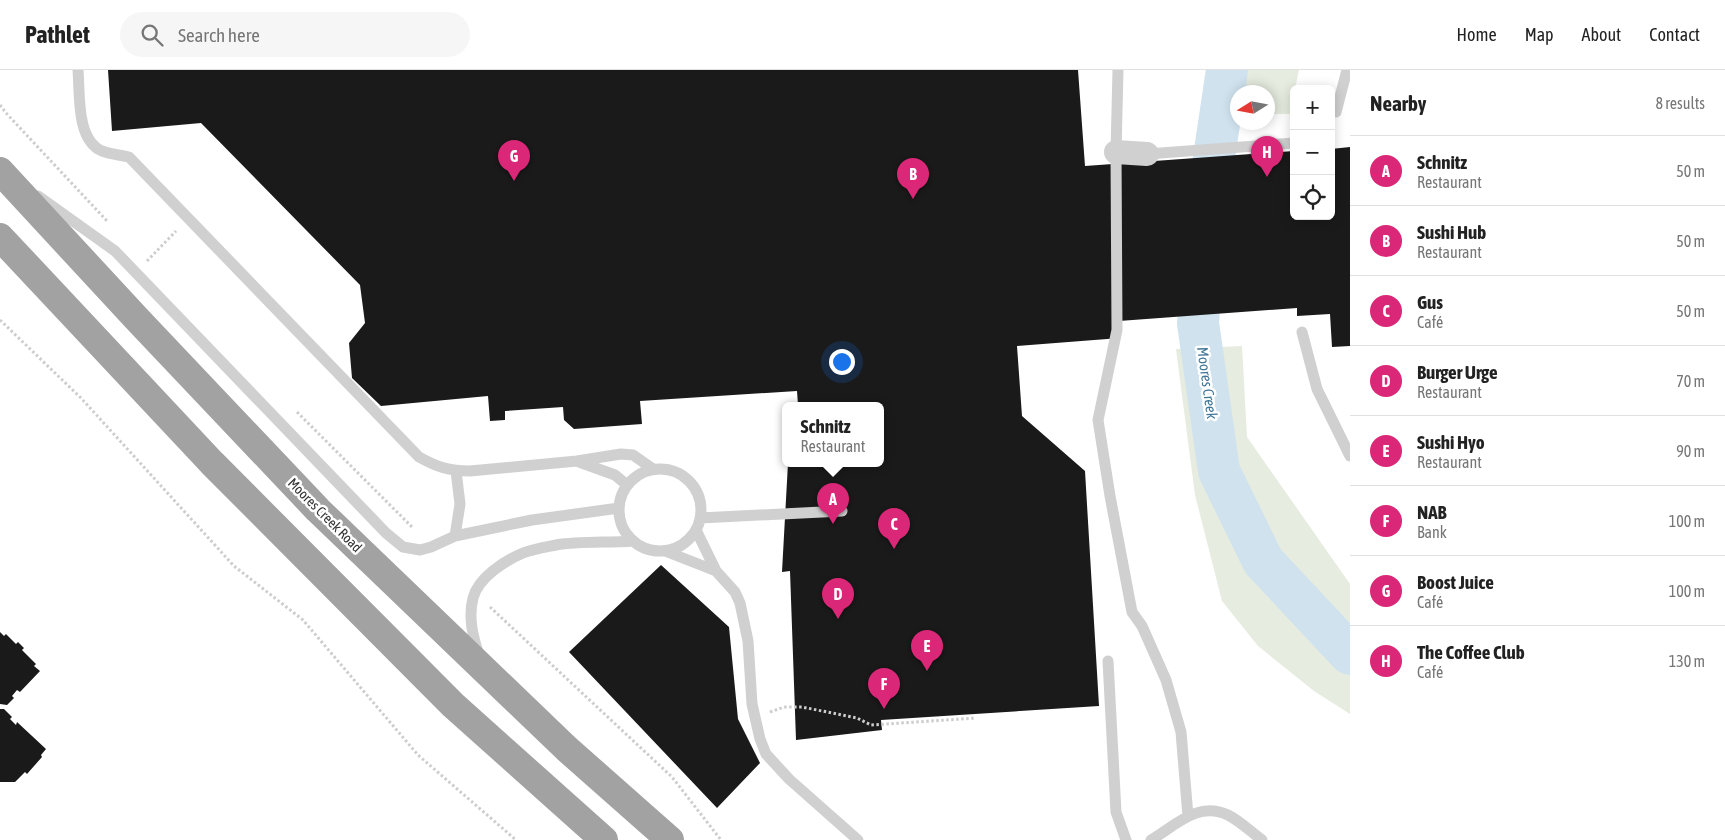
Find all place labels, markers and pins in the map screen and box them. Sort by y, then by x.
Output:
pin: H [1251,136,1283,177]
pin: G [498,140,530,181]
pin: B [897,158,929,199]
pin: A [817,483,849,524]
pin: C [878,508,910,549]
pin: D [822,578,854,619]
pin: E [911,630,943,671]
pin: F [868,668,900,709]

